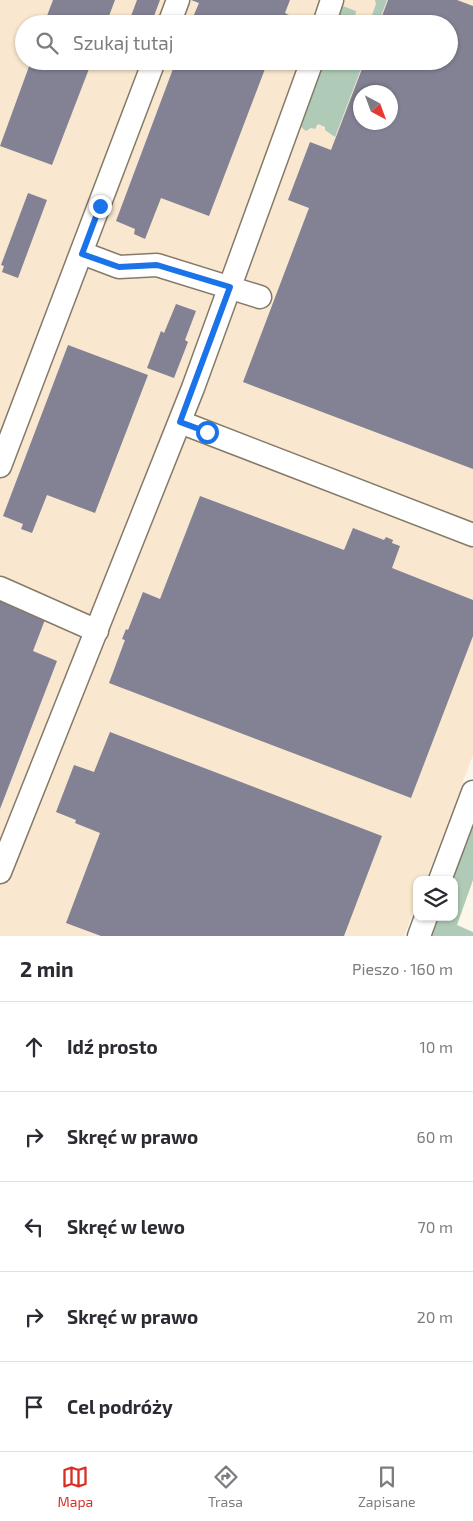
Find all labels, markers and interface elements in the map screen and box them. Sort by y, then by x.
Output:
search box [15,15,458,70]
icon: search [33,29,61,57]
text: Szukaj tutaj [73,31,173,54]
north arrow [353,85,398,130]
route end [89,195,112,218]
route start [196,421,219,444]
map controls [413,876,458,921]
button: layers [413,876,458,921]
text: 2 min [20,956,74,981]
text: Pieszo · 160 m [352,959,453,978]
icon: ahead [20,1033,48,1061]
text: Idź prosto [67,1035,158,1058]
text: 10 m [419,1037,453,1056]
icon: right [20,1123,48,1151]
text: Skręć w prawo [67,1125,198,1148]
text: 60 m [417,1127,453,1146]
icon: left [20,1213,48,1241]
text: Skręć w lewo [67,1215,185,1238]
text: 70 m [418,1217,453,1236]
icon: right [20,1303,48,1331]
text: Skręć w prawo [67,1305,198,1328]
text: 20 m [417,1307,453,1326]
icon: arrive [20,1393,48,1421]
text: Cel podróży [67,1395,173,1418]
tab: Mapa [57,1463,93,1510]
tab: Trasa [208,1463,243,1510]
tab: Zapisane [358,1463,416,1510]

